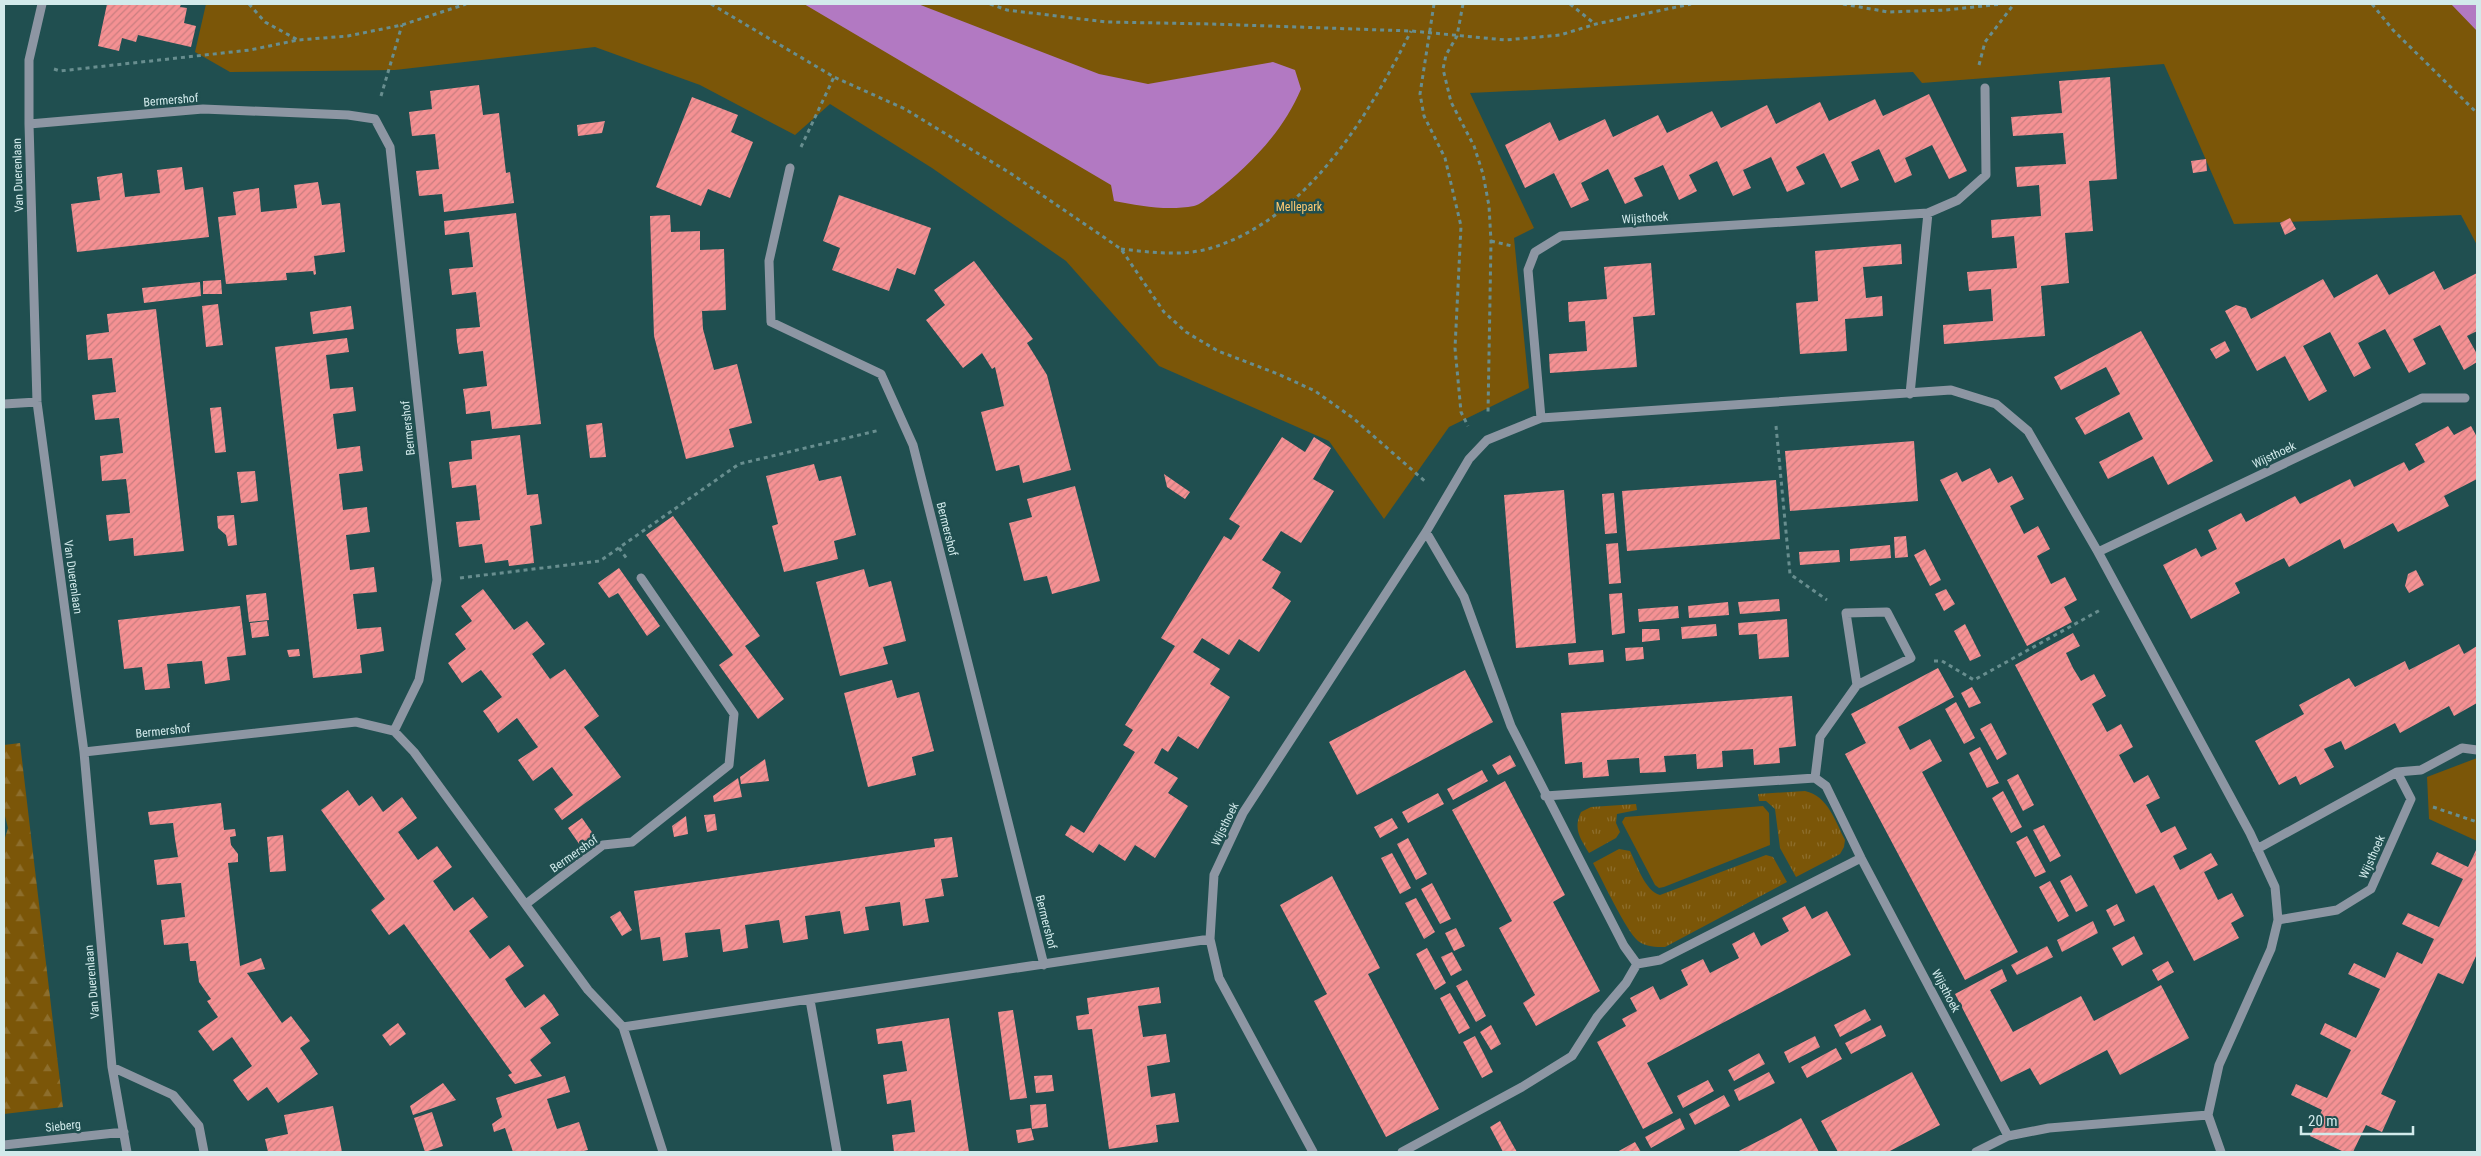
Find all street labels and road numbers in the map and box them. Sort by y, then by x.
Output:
street label: Bermershof [143,91,199,109]
street label: Van Duerenlaan [10,138,26,212]
street label: Wijsthoek [1621,209,1669,227]
street label: Bermershof [398,400,418,456]
street label: Wijsthoek [2250,439,2299,471]
street label: Bermershof [934,501,961,558]
street label: Van Duerenlaan [61,539,85,615]
street label: Bermershof [135,721,191,741]
street label: Wijsthoek [1209,800,1242,848]
street label: Bermershof [547,832,601,876]
street label: Wijsthoek [2356,832,2388,881]
street label: Bermershof [1033,894,1060,951]
street label: Van Duerenlaan [82,944,102,1020]
street label: Wijsthoek [1929,967,1963,1015]
street label: Sieberg [45,1117,82,1135]

